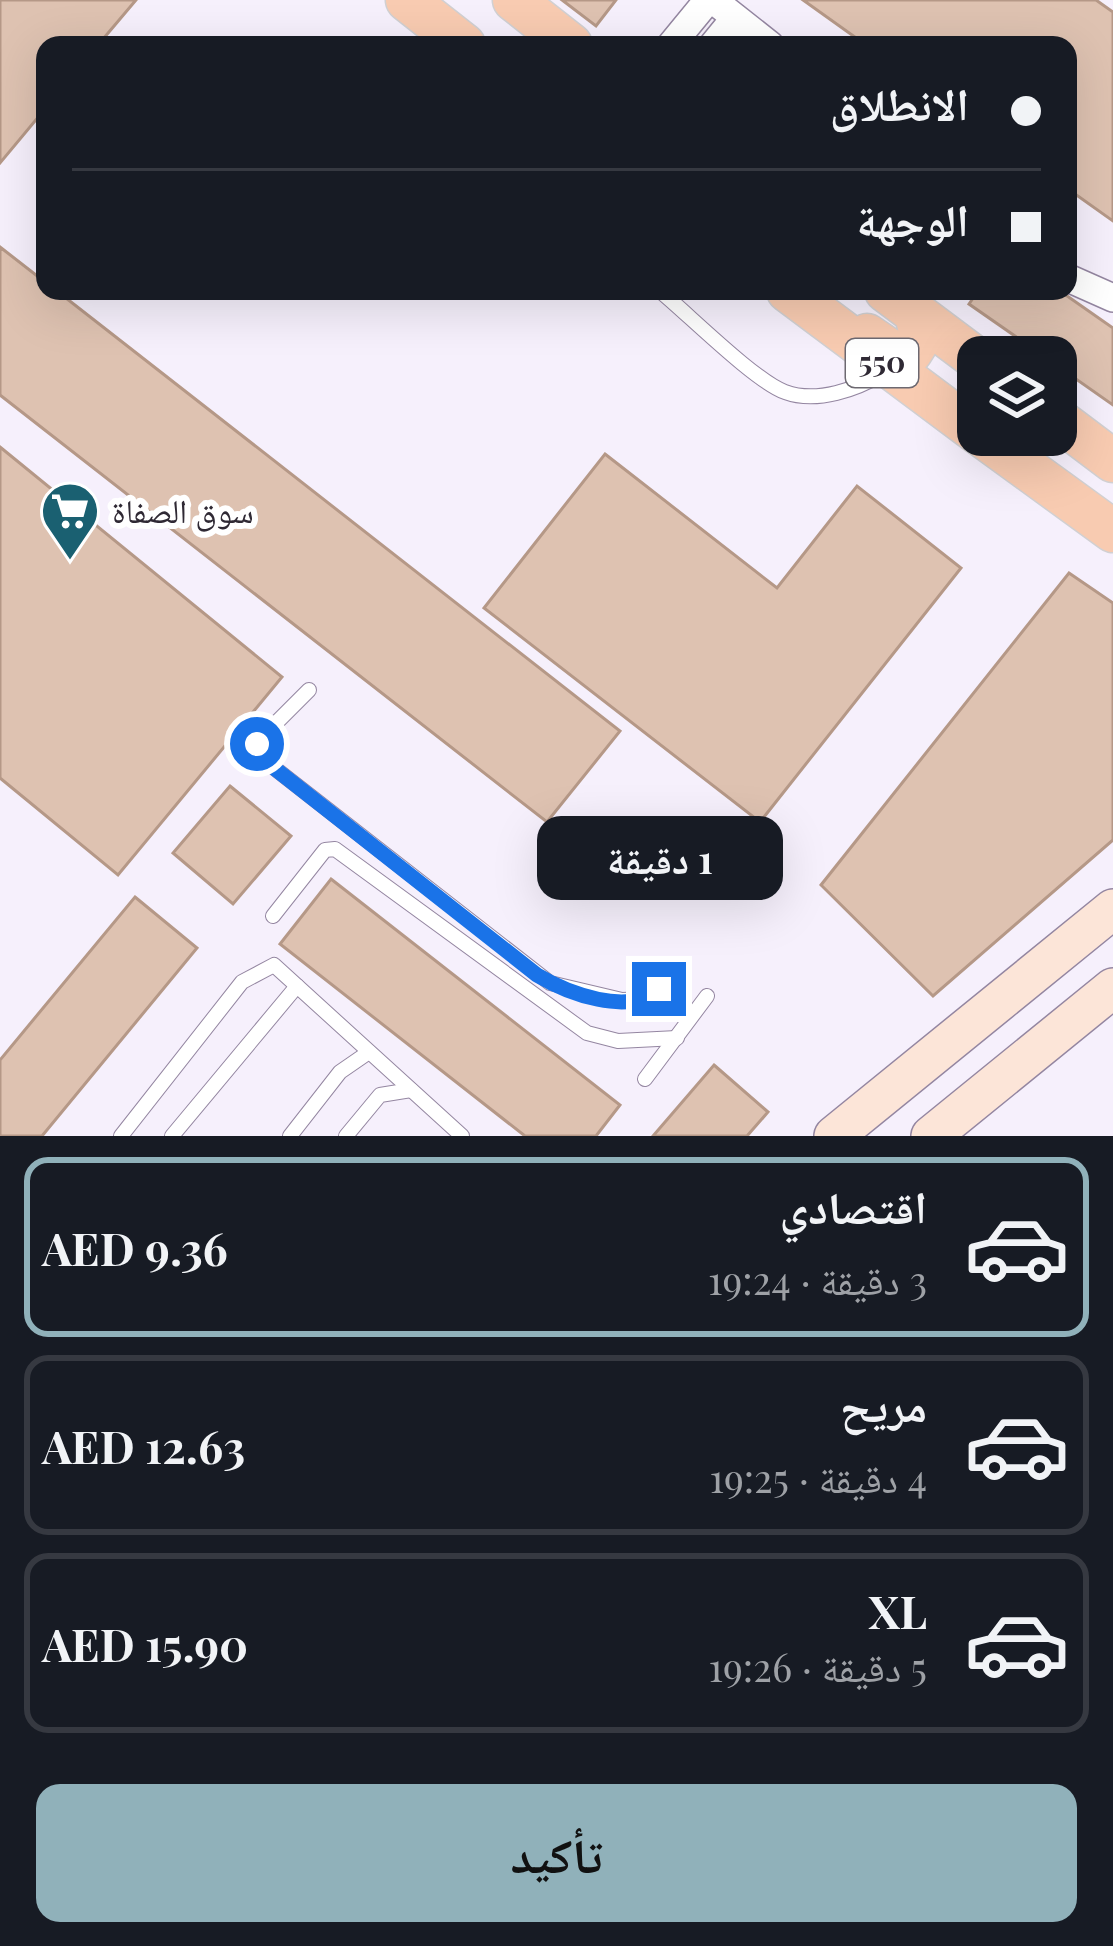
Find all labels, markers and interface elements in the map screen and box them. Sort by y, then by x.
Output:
text: الانطلاق [830,72,969,132]
text: الوجهة [856,188,969,248]
map controls [957,336,1077,456]
button: layers [957,336,1077,456]
road number: 550 [846,339,918,387]
supermarket icon: سوق الصفاة [39,480,101,562]
place label: سوق الصفاة [112,487,254,532]
route start [230,717,284,771]
callout: 1 دقيقة [536,815,782,899]
text: 1 دقيقة [607,832,713,884]
route end [632,962,686,1016]
text: اقتصادي [780,1175,927,1235]
icon: car [963,1193,1071,1301]
text: AED 9.36 [42,1217,228,1277]
text: 3 دقيقة · 19:24 [708,1253,927,1305]
text: مريح [840,1373,927,1433]
icon: car [963,1391,1071,1499]
text: AED 12.63 [42,1415,245,1475]
text: 4 دقيقة · 19:25 [709,1451,927,1503]
text: XL [868,1580,927,1640]
icon: car [963,1589,1071,1697]
text: AED 15.90 [42,1613,248,1673]
text: 5 دقيقة · 19:26 [709,1640,927,1692]
button: تأكيد [36,1784,1077,1922]

